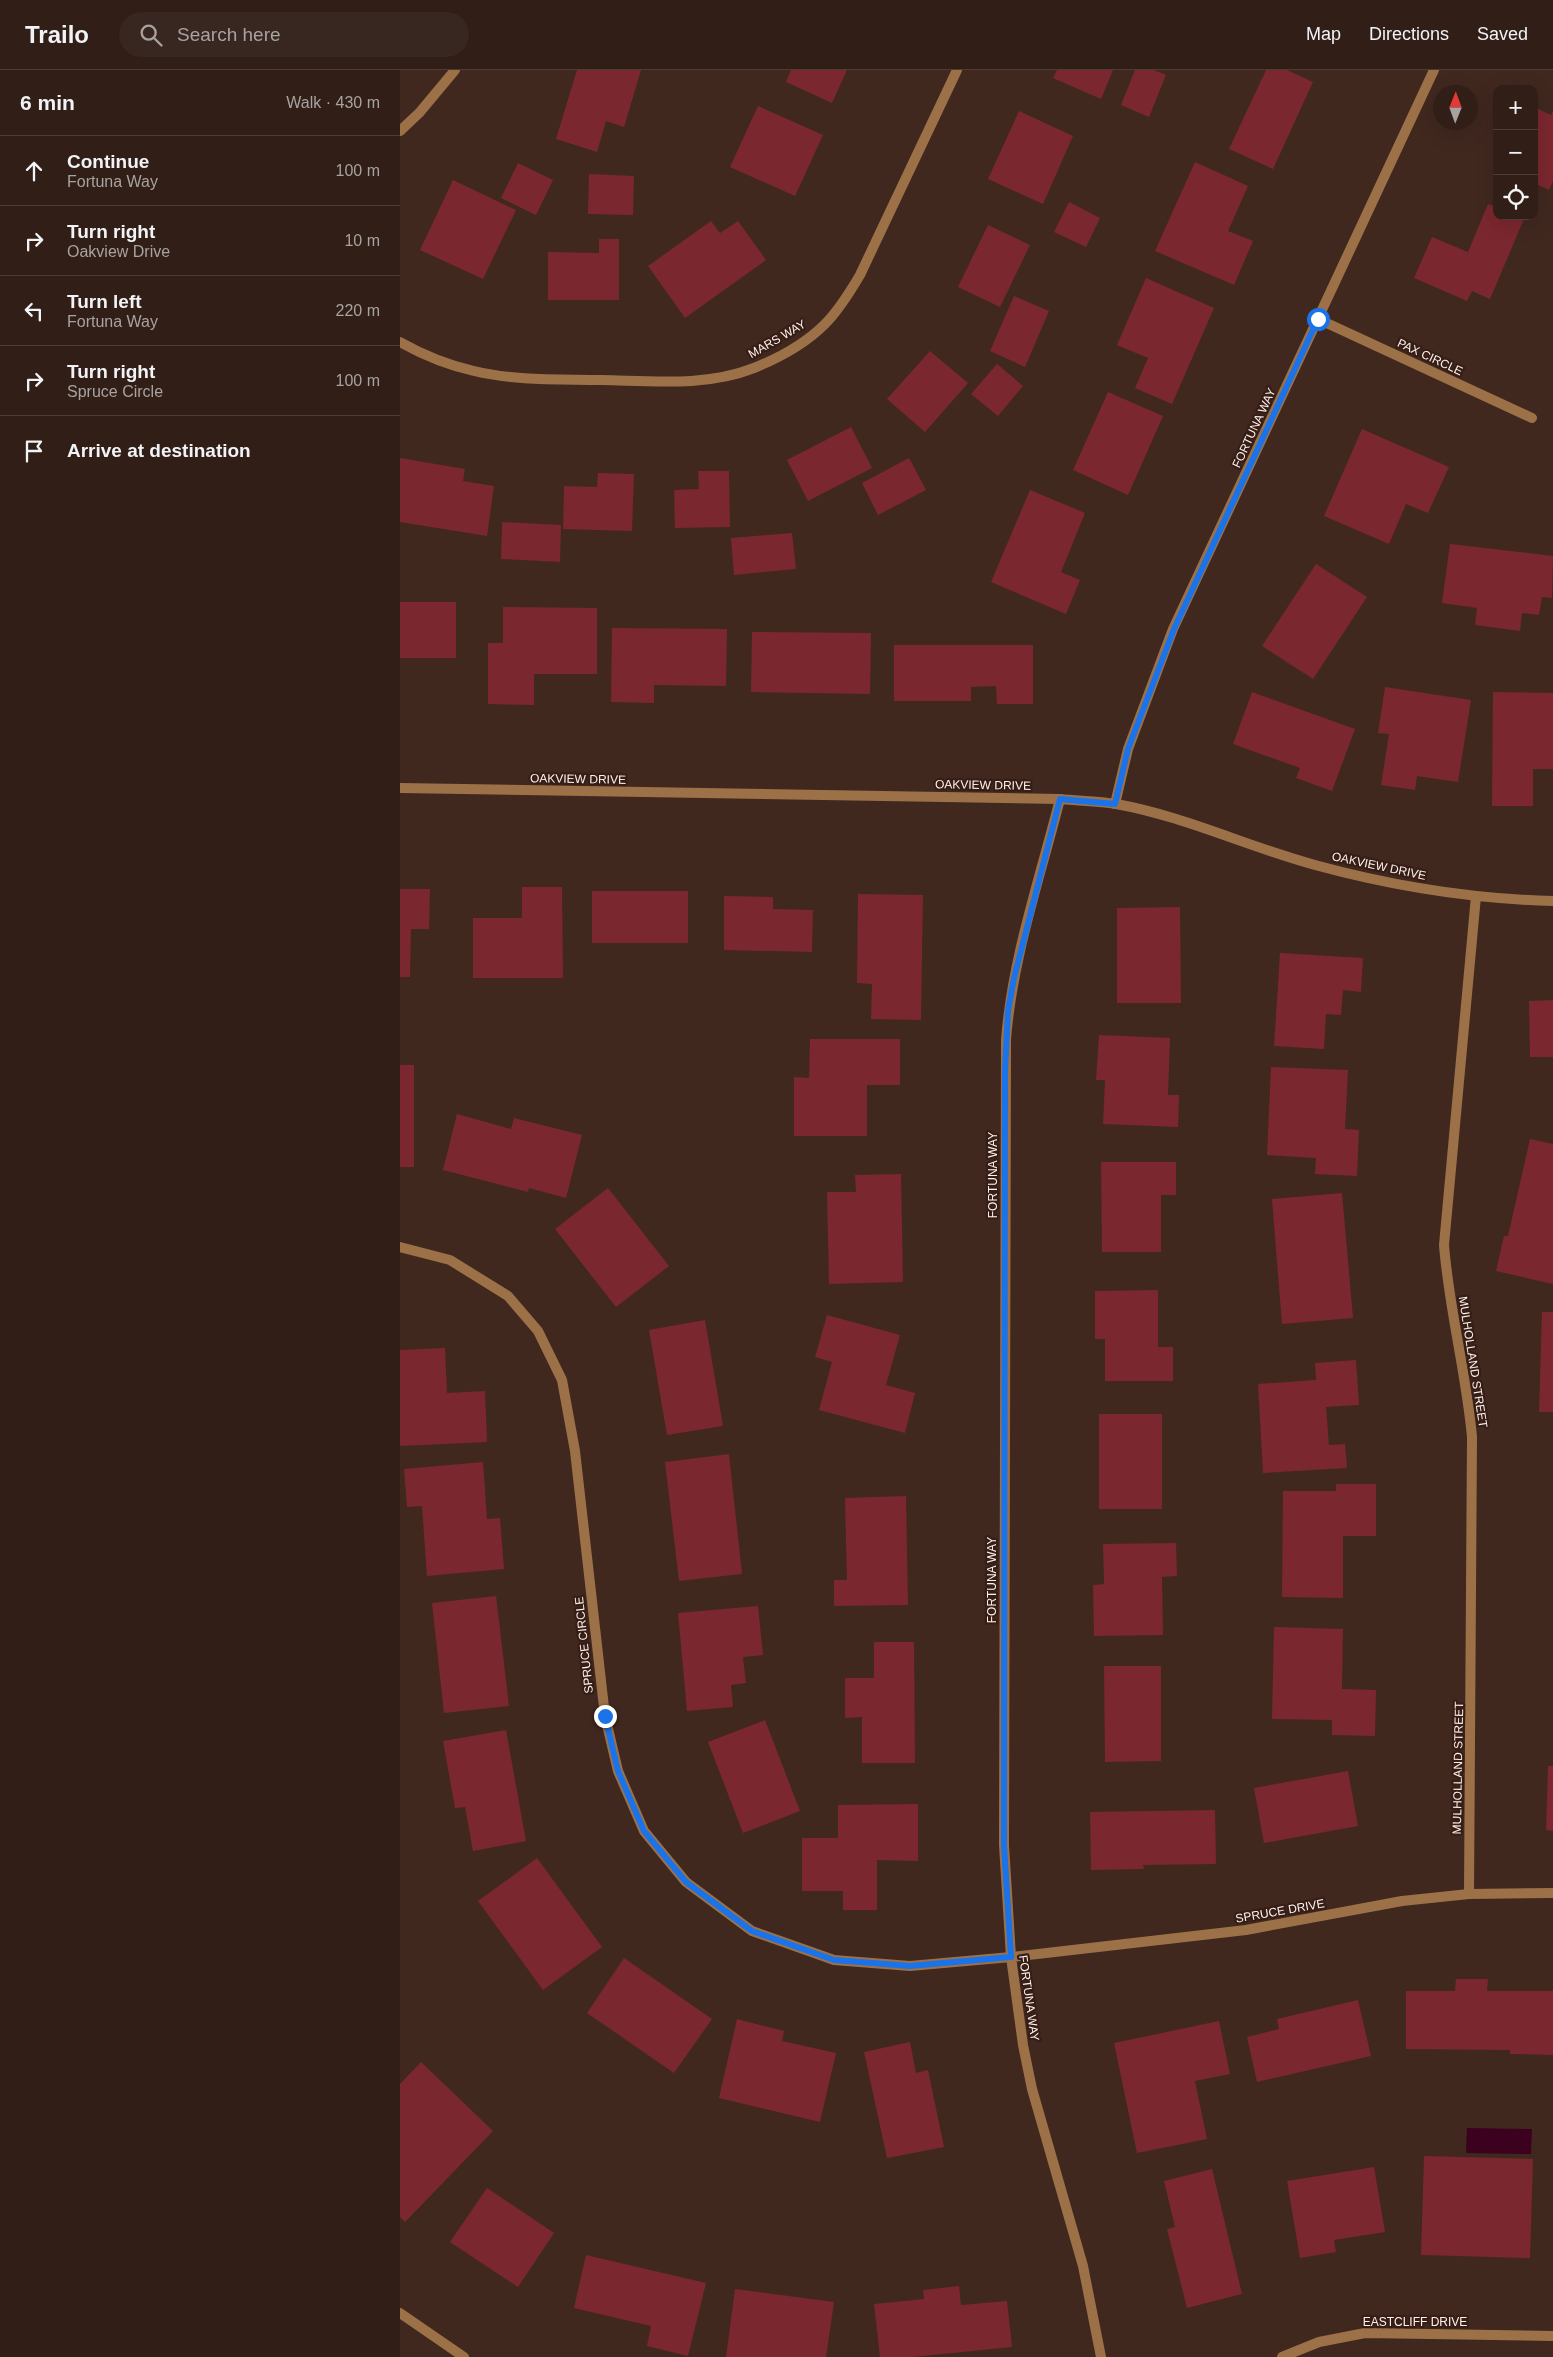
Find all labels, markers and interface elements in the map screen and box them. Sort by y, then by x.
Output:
search box [119,12,469,57]
text: Trailo [25,21,89,48]
icon: search [137,21,165,49]
text: Search here [177,24,281,45]
text: Map [1306,24,1341,44]
text: Directions [1369,24,1449,44]
text: Saved [1477,24,1528,44]
north arrow [1433,85,1478,130]
map controls [1493,85,1538,220]
button: + [1493,85,1538,130]
text: 6 min [20,91,75,114]
text: Walk · 430 m [286,94,380,111]
button: − [1493,130,1538,175]
text: Continue [67,151,149,172]
icon: ahead [20,157,48,185]
text: 100 m [336,162,380,179]
text: Fortuna Way [67,173,158,190]
button: locate [1493,175,1538,220]
text: Turn right [67,221,155,242]
icon: right [20,227,48,255]
text: 10 m [344,232,380,249]
text: Oakview Drive [67,243,170,260]
text: Turn left [67,291,142,312]
icon: left [20,297,48,325]
text: 220 m [336,302,380,319]
route start [1307,308,1330,331]
text: Fortuna Way [67,313,158,330]
street label: MARS WAY [746,317,808,361]
street label: PAX CIRCLE [1395,336,1465,378]
text: Turn right [67,361,155,382]
icon: right [20,367,48,395]
text: 100 m [336,372,380,389]
text: Spruce Circle [67,383,163,400]
street label: FORTUNA WAY [1229,386,1279,470]
icon: arrive [20,437,48,465]
text: Arrive at destination [67,440,251,461]
street label: OAKVIEW DRIVE [530,771,626,787]
street label: OAKVIEW DRIVE [935,777,1031,793]
street label: OAKVIEW DRIVE [1331,849,1427,883]
street label: FORTUNA WAY [986,1132,1000,1218]
street label: MULHOLLAND STREET [1456,1295,1490,1429]
street label: FORTUNA WAY [985,1537,999,1623]
street label: SPRUCE CIRCLE [572,1596,596,1694]
street label: MULHOLLAND STREET [1450,1701,1466,1834]
route end [594,1705,617,1728]
street label: SPRUCE DRIVE [1234,1896,1326,1926]
street label: FORTUNA WAY [1016,1954,1042,2042]
street label: EASTCLIFF DRIVE [1363,2315,1467,2329]

